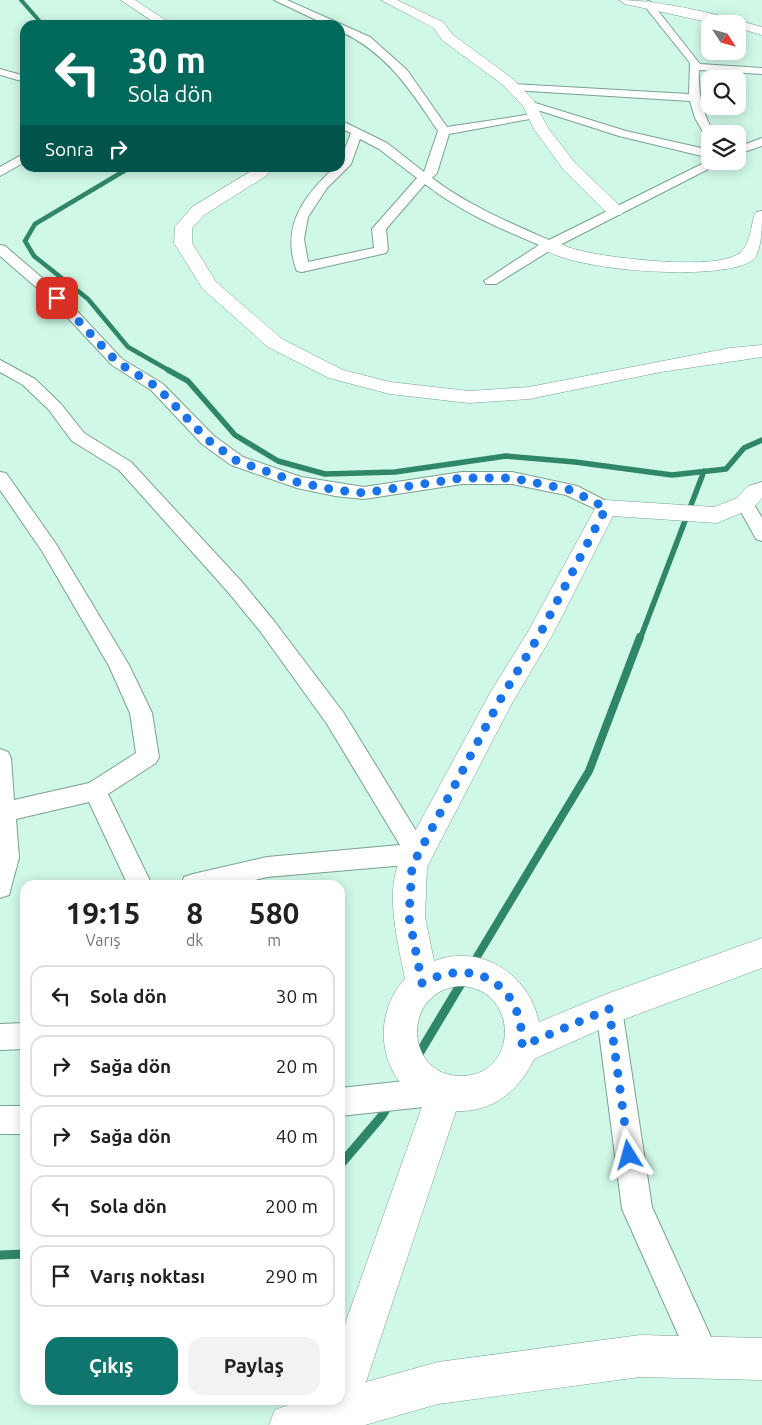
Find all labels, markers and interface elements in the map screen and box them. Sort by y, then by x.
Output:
north arrow [701,15,746,60]
map controls [701,15,746,170]
icon: left [45,40,110,105]
text: 30 m [128,40,206,80]
button: search [701,70,746,115]
text: Sola dön [128,81,213,106]
button: layers [701,125,746,170]
icon: right [104,135,132,163]
text: Sonra [45,138,94,160]
pin [36,277,78,319]
icon: arrive [43,284,71,312]
text: 19:15 [65,896,140,930]
text: 8 [186,896,203,930]
text: 580 [249,896,300,930]
text: Varış [85,931,120,949]
text: dk [186,931,203,949]
text: m [267,931,281,949]
icon: left [47,982,75,1010]
text: Sola dön [90,985,167,1007]
text: 30 m [276,985,318,1007]
icon: right [47,1052,75,1080]
text: Sağa dön [90,1055,171,1077]
text: 20 m [276,1055,318,1077]
icon: right [47,1122,75,1150]
text: Sağa dön [90,1125,171,1147]
text: 40 m [276,1125,318,1147]
position arrow [602,1128,654,1180]
icon: left [47,1192,75,1220]
text: Sola dön [90,1195,167,1217]
text: 200 m [265,1195,318,1217]
icon: arrive [47,1262,75,1290]
text: Varış noktası [90,1265,205,1287]
text: 290 m [265,1265,318,1287]
button: Çıkış [45,1337,178,1395]
button: Paylaş [188,1337,320,1395]

